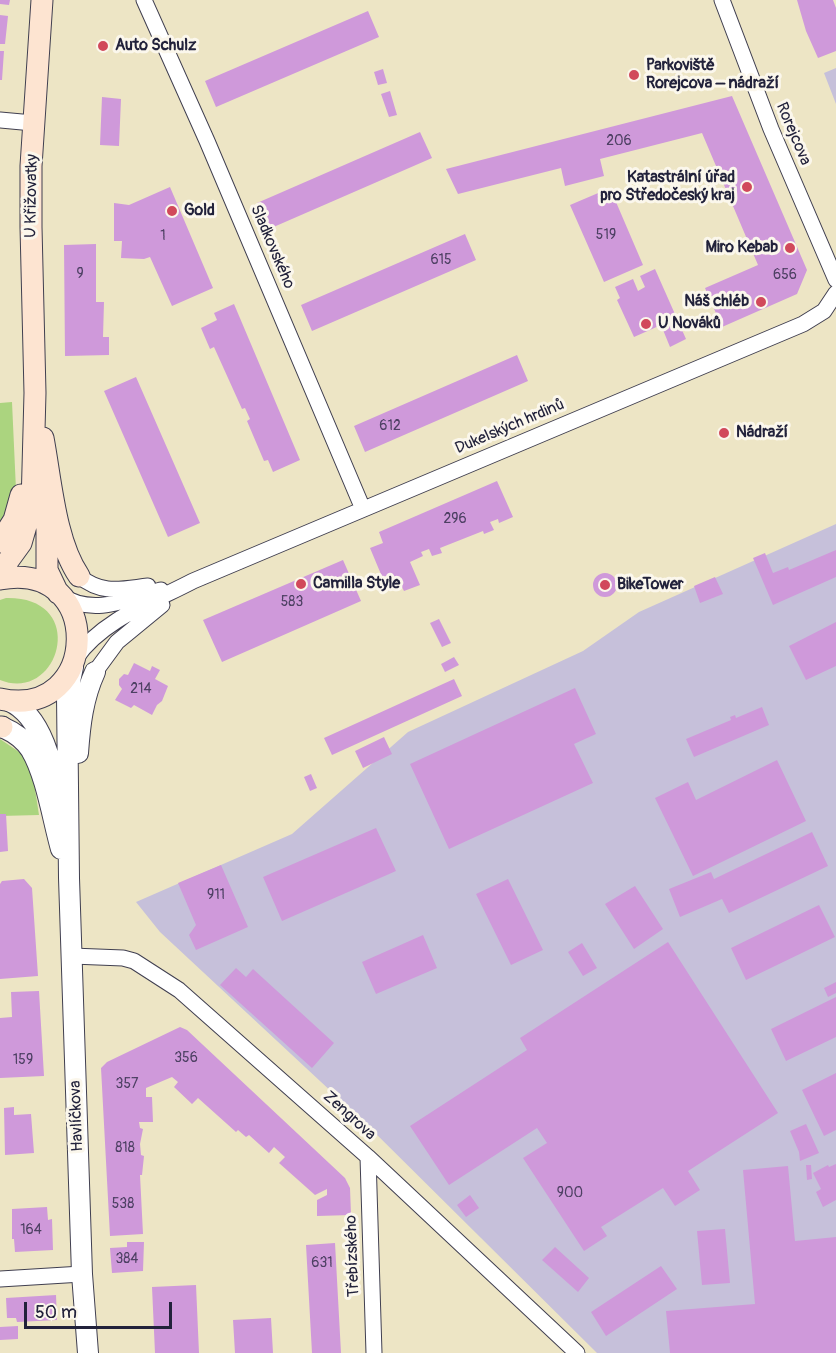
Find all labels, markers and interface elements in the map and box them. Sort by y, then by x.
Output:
place label: Auto Schulz [115,36,196,56]
marker: Auto Schulz [96,39,110,53]
place label: Parkoviště Rorejcova – nádraží [646,56,779,94]
marker: Parkoviště Rorejcova – nádraží [627,68,641,82]
street label: Rorejcova [771,100,815,168]
house number: 206 [606,133,632,149]
street label: U Křižovatky [22,154,42,238]
place label: Katastrální úřad pro Středočeský kraj [600,168,735,206]
marker: Katastrální úřad pro Středočeský kraj [740,180,754,194]
place label: Gold [184,201,215,221]
street label: Sladkovského [246,202,298,292]
marker: Gold [165,204,179,218]
house number: 519 [596,227,616,243]
house number: 1 [160,228,166,244]
place label: Miro Kebab [705,238,778,258]
marker: Miro Kebab [783,241,797,255]
house number: 615 [430,252,452,268]
house number: 9 [76,266,84,282]
house number: 656 [773,267,797,283]
place label: Náš chléb [684,292,749,312]
marker: Náš chléb [754,295,768,309]
place label: U Nováků [658,314,721,334]
marker: U Nováků [639,317,653,331]
street label: Dukelských hrdinů [453,395,567,459]
house number: 612 [379,418,401,434]
place label: Nádraží [736,423,788,443]
marker: Nádraží [717,426,731,440]
house number: 296 [443,511,467,527]
place label: Camilla Style [313,574,400,594]
place label: BikeTower [617,575,683,595]
marker: Camilla Style [294,577,308,591]
marker: BikeTower [598,578,612,592]
house number: 583 [281,594,303,610]
house number: 214 [130,681,152,697]
house number: 911 [207,887,225,903]
house number: 356 [174,1050,198,1066]
house number: 159 [13,1052,33,1068]
house number: 357 [116,1076,138,1092]
street label: Havlíčkova [66,1080,88,1152]
street label: Zengrova [319,1087,379,1145]
house number: 818 [115,1140,135,1156]
house number: 900 [557,1185,583,1201]
house number: 538 [112,1196,134,1212]
street label: Třebízského [342,1215,364,1297]
house number: 164 [20,1222,42,1238]
house number: 384 [116,1251,138,1267]
house number: 631 [311,1255,333,1271]
scale bar [27,1290,176,1328]
text: 50 m [35,1301,77,1324]

